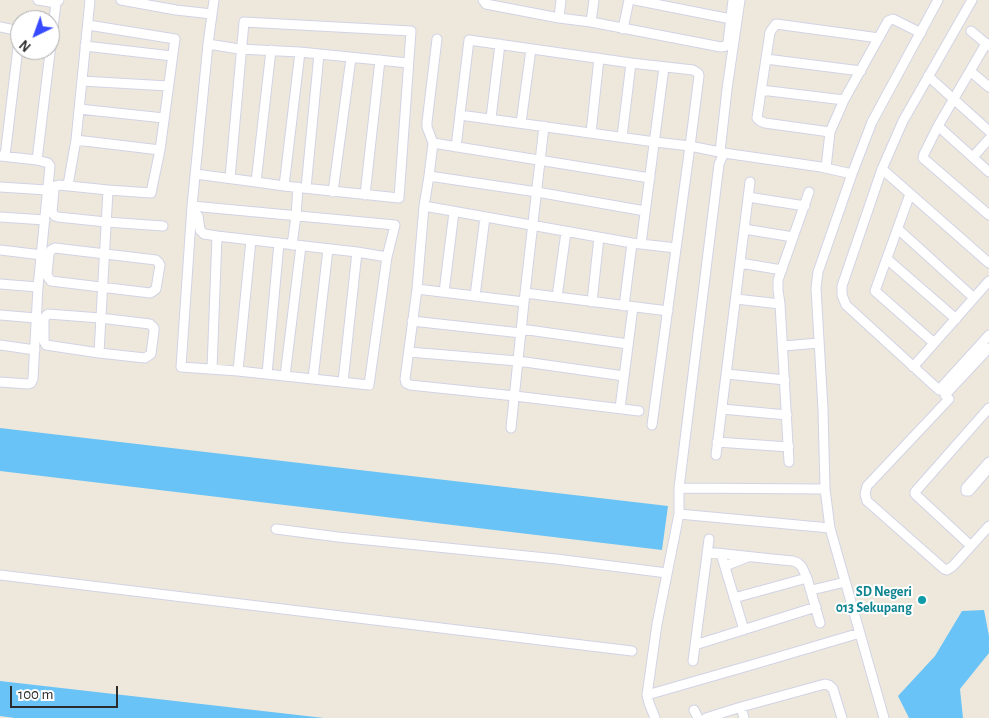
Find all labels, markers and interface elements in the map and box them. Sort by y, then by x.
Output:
north arrow [10,10,60,60]
text: N [17,37,34,54]
place label: SD Negeri 013 Sekupang [836,584,912,616]
marker: SD Negeri 013 Sekupang [916,594,928,606]
scale bar [12,676,120,708]
text: 100 m [18,687,53,702]

